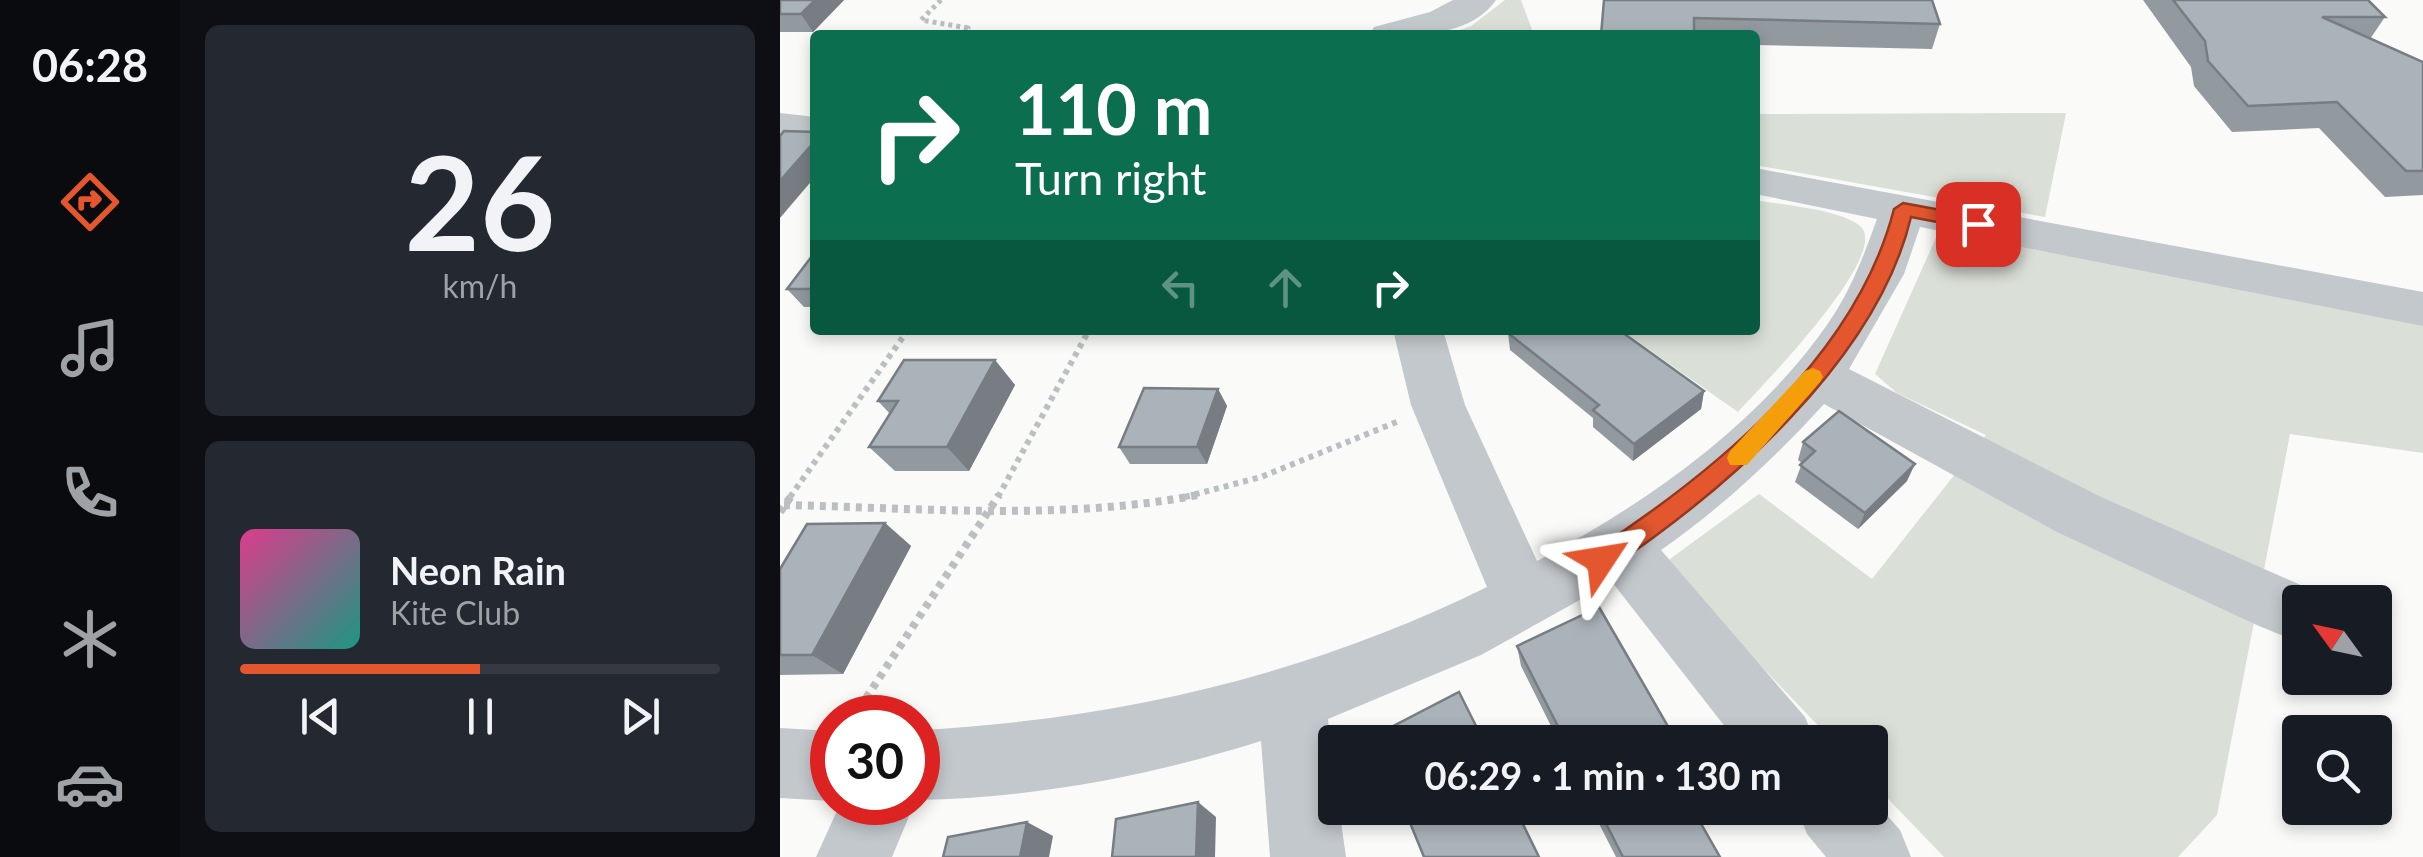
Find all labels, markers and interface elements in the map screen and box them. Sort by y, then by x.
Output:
text: 06:28 [32,38,148,92]
text: 110 m [1015,66,1212,150]
icon: right [850,70,980,200]
text: 26 [405,123,555,279]
text: Turn right [1015,151,1206,205]
icon: directions [55,167,125,237]
pin [1936,182,2021,267]
icon: arrive [1951,197,2006,252]
icon: left [1153,260,1208,315]
icon: ahead [1258,260,1313,315]
icon: right [1363,260,1418,315]
text: km/h [443,266,517,305]
icon: music [55,313,125,383]
icon: phone [55,458,125,528]
position arrow [1549,508,1653,612]
text: Neon Rain [390,547,566,593]
north arrow [2282,585,2392,695]
map controls [2282,585,2392,825]
text: Kite Club [390,593,520,632]
icon: climate [55,604,125,674]
icon: previous [293,689,348,744]
icon: pause [453,689,508,744]
icon: next [613,689,668,744]
speed limit sign: 30 [810,695,940,825]
button: search [2282,715,2392,825]
icon: car [55,749,125,819]
text: 06:29 · 1 min · 130 m [1424,752,1782,798]

